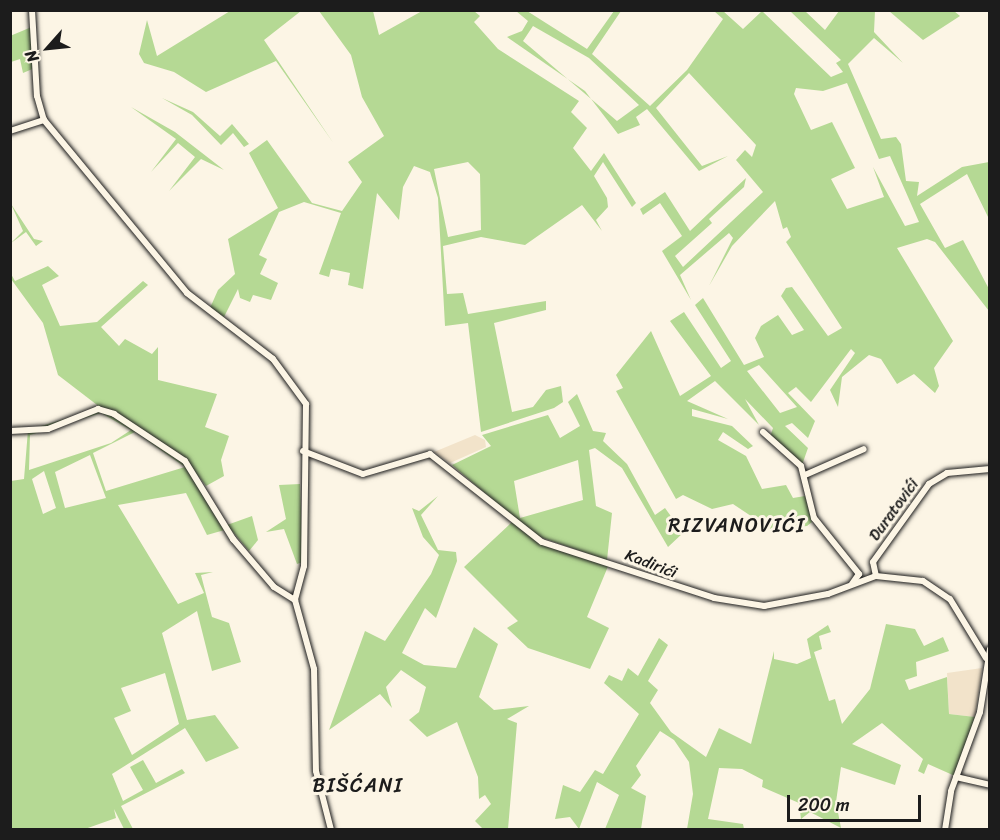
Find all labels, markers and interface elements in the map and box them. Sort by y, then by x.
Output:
north arrow [18,18,78,78]
text: N [16,45,47,68]
street label: Duratovići [865,475,923,545]
district label: RIZVANOVIĆI [668,513,806,537]
street label: Kadirići [622,545,680,583]
district label: BIŠĆANI [313,773,403,797]
scale bar [790,783,924,821]
text: 200 m [798,789,850,821]

